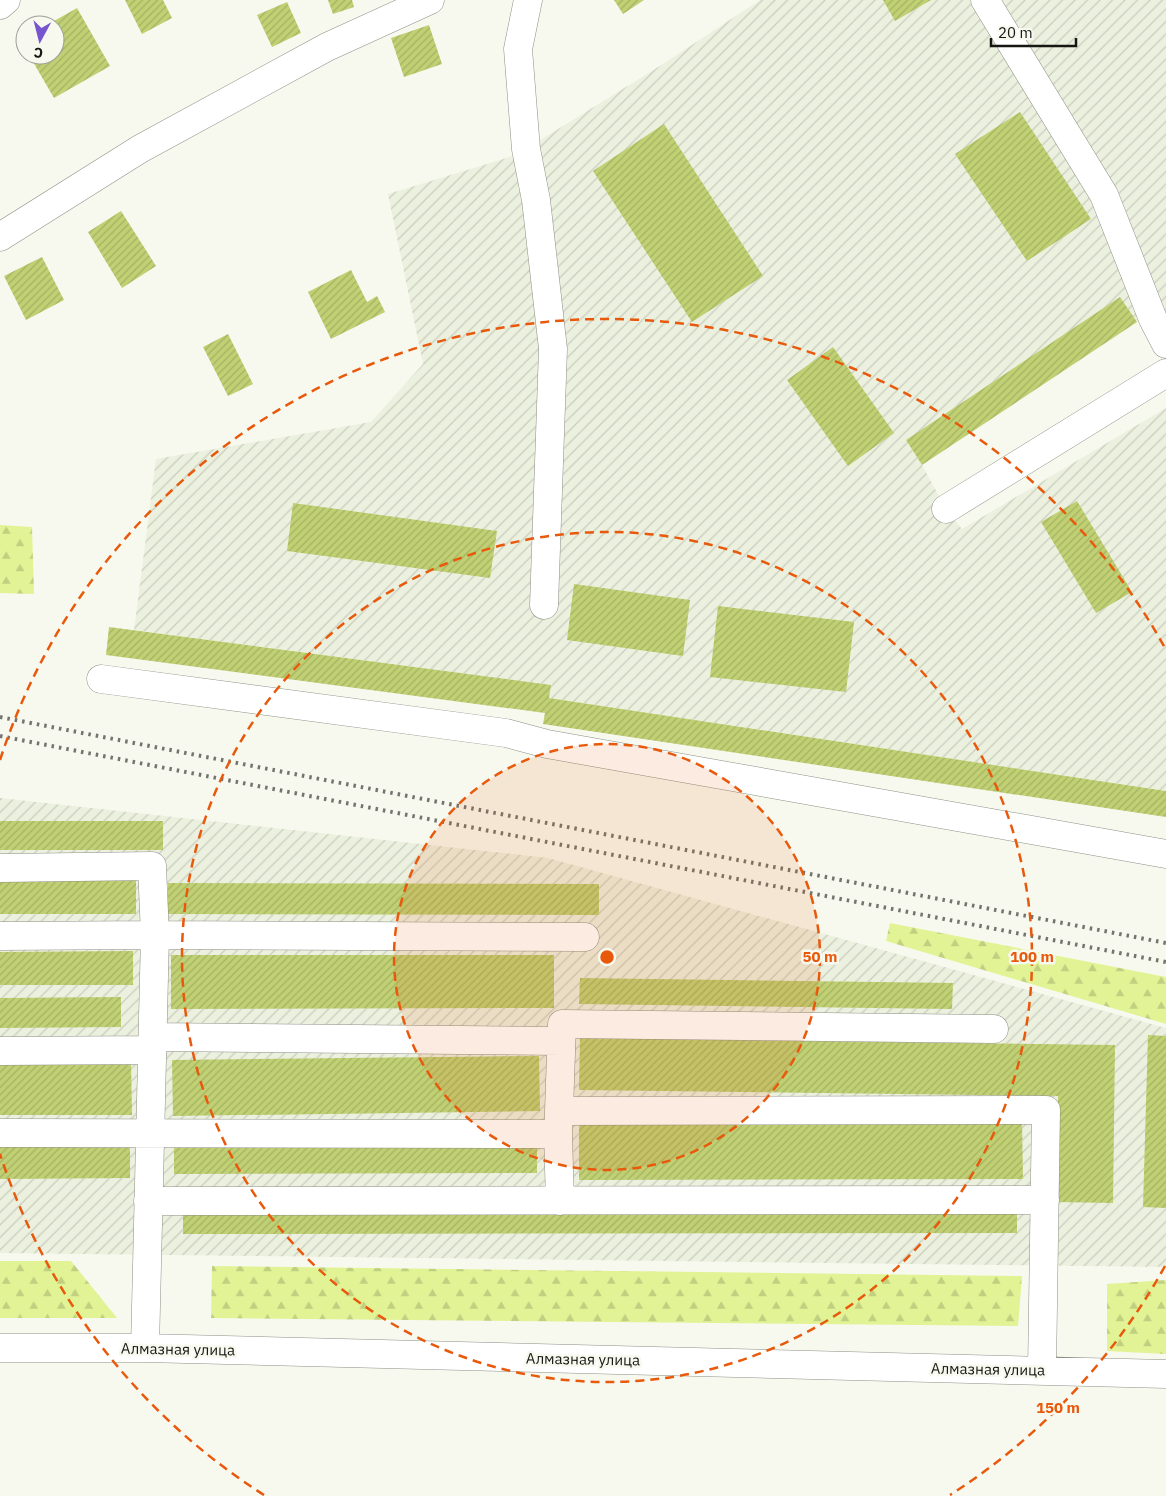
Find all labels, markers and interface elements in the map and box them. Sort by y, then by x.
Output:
north arrow [15,15,65,65]
scale bar [991,15,1076,47]
text: 20 m [998,23,1033,42]
text: С [33,43,44,62]
text: 50 m [803,947,837,966]
text: 100 m [1010,947,1054,966]
centre of rings [598,948,616,966]
street label: Алмазная улица [121,1339,235,1359]
street label: Алмазная улица [526,1349,640,1369]
street label: Алмазная улица [931,1359,1045,1379]
text: 150 m [1036,1398,1080,1417]

